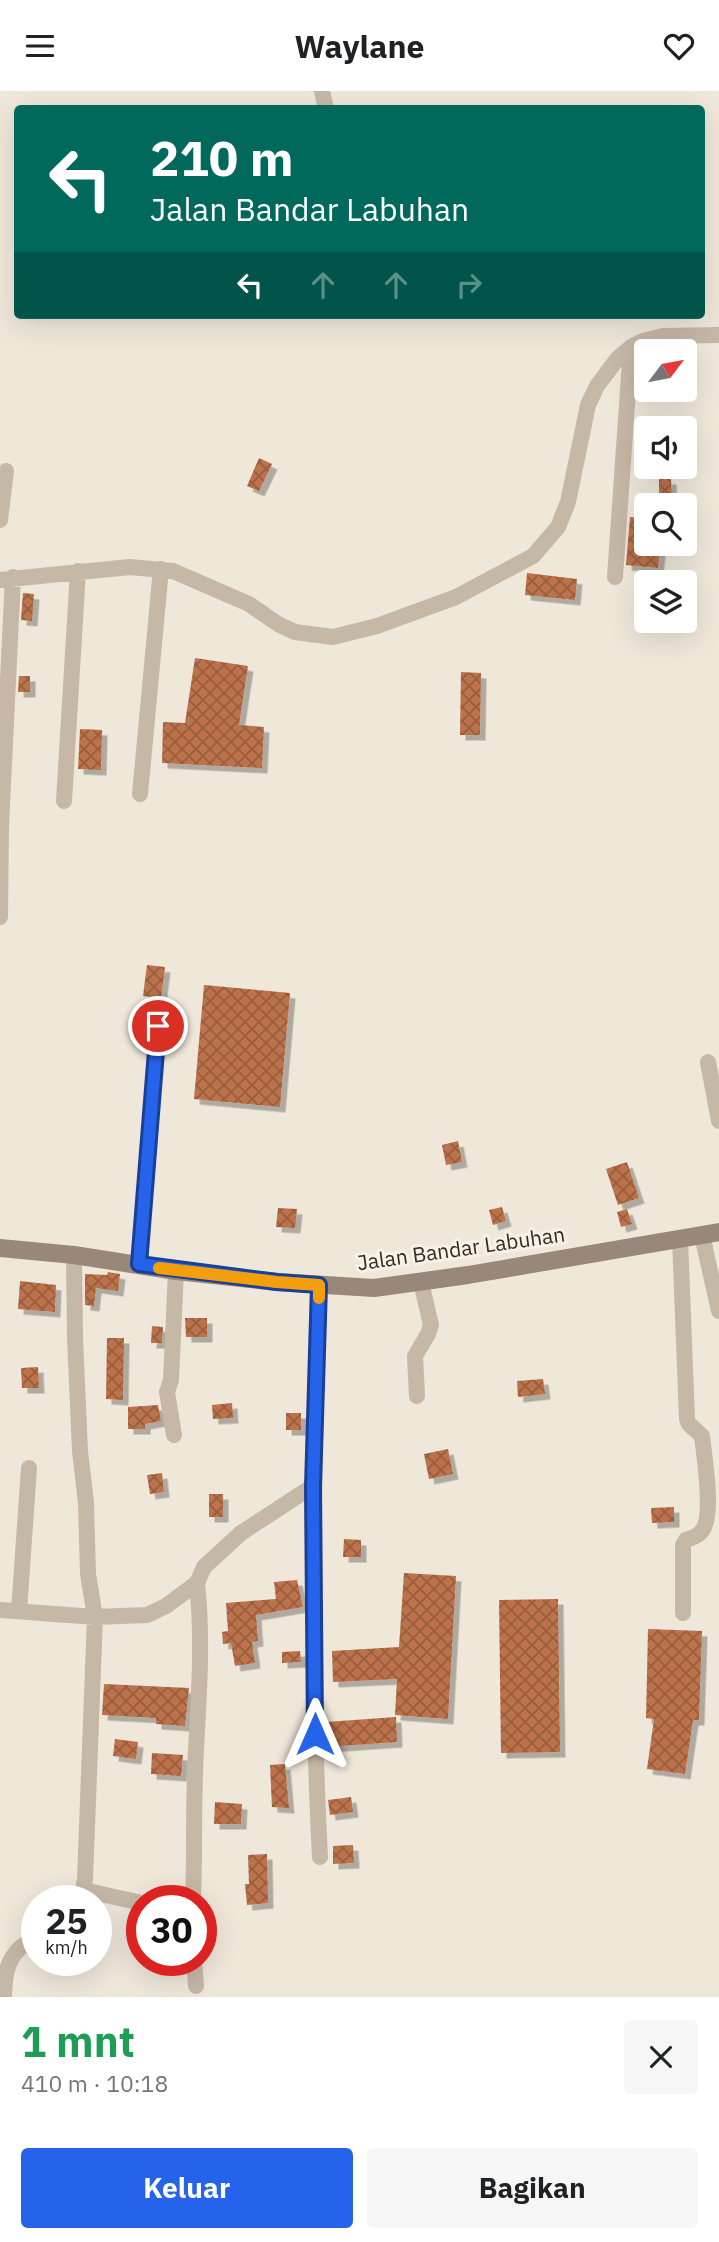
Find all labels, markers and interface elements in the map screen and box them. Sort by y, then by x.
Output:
text: Waylane [294,25,425,67]
icon: menu [21,27,59,65]
icon: heart [660,27,698,65]
text: 210 m [150,126,294,189]
icon: left [35,133,126,224]
text: Jalan Bandar Labuhan [150,188,469,230]
icon: left [231,266,269,304]
icon: ahead [304,266,342,304]
icon: ahead [377,266,415,304]
icon: right [450,266,488,304]
north arrow [634,339,696,403]
map controls [634,339,697,633]
button: sound [634,416,697,479]
button: search [634,493,697,556]
button: layers [634,570,697,633]
pin [128,996,188,1056]
icon: arrive [139,1007,177,1045]
street label: Jalan Bandar Labuhan [355,1220,567,1276]
position arrow [278,1697,352,1771]
speed limit sign: 30 [126,1885,217,1976]
text: 25 [45,1898,88,1944]
text: km/h [45,1936,88,1959]
text: 1 mnt [21,2014,135,2069]
button: close [624,2020,698,2094]
text: 410 m · 10:18 [21,2068,168,2098]
button: Keluar [21,2148,353,2228]
button: Bagikan [367,2148,698,2228]

